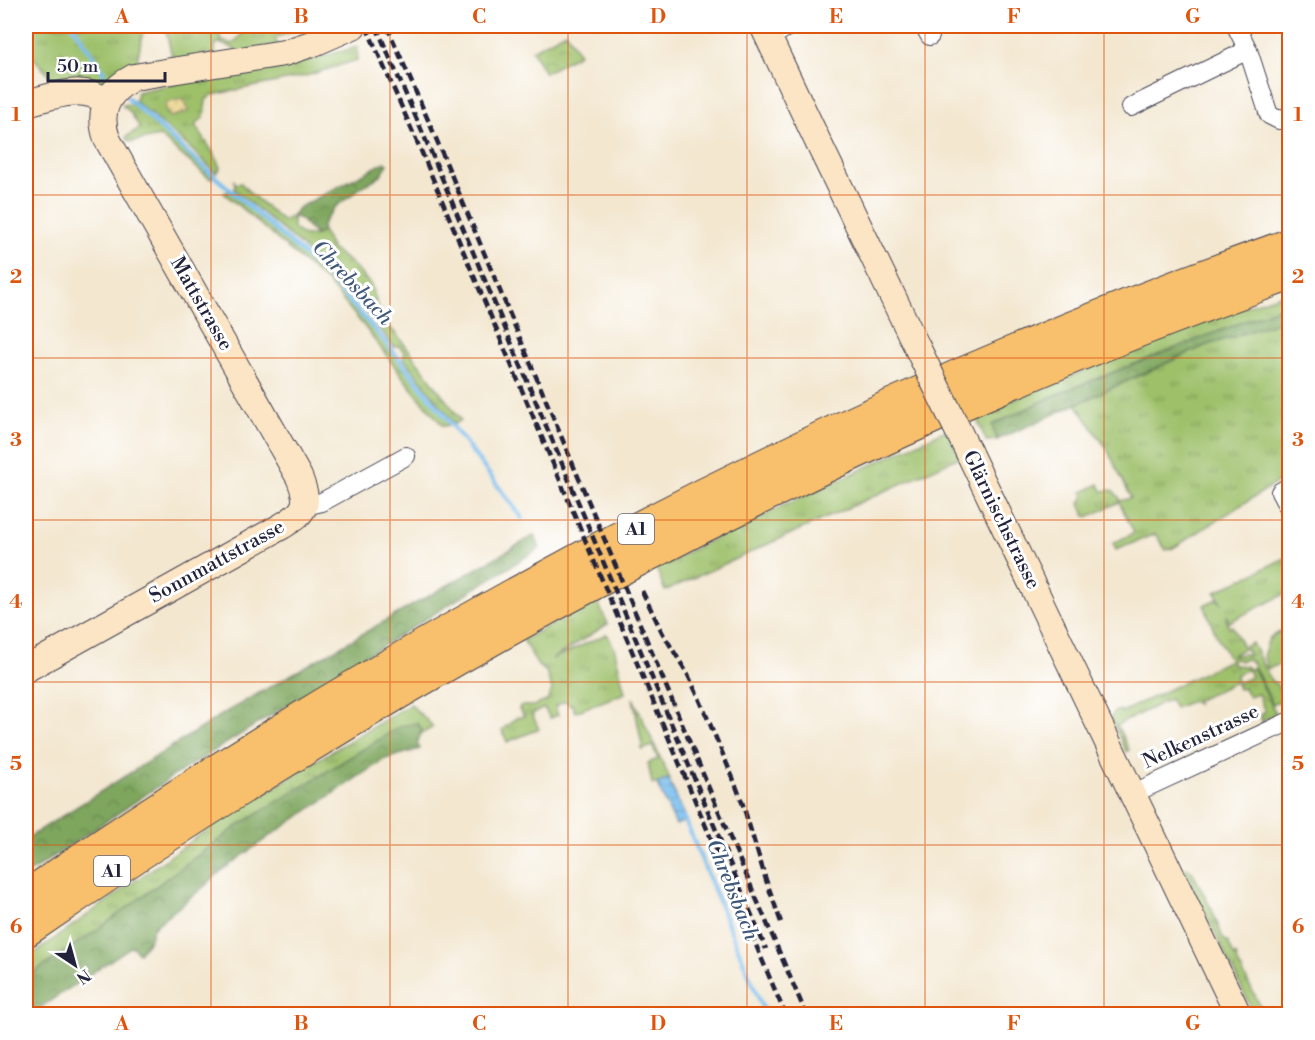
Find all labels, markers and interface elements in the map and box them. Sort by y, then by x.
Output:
text: A [114,5,130,30]
text: B [293,5,309,30]
text: C [472,5,486,30]
text: D [650,5,666,30]
text: E [829,5,843,30]
text: F [1007,5,1021,30]
text: G [1185,5,1201,30]
scale bar [48,45,165,83]
text: 50 m [57,55,99,78]
text: 1 [11,103,21,128]
text: 1 [1293,103,1303,128]
water label: Chrebsbach [306,235,398,331]
street label: Mattstrasse [164,253,238,355]
text: 2 [10,265,22,290]
text: 2 [1292,265,1304,290]
text: 3 [10,428,22,453]
text: 3 [1292,428,1304,453]
street label: Glärnischstrasse [957,447,1045,593]
road number: A1 [618,514,654,544]
street label: Sonnmattstrasse [145,515,289,609]
text: 4 [9,590,23,615]
text: 4 [1291,590,1305,615]
street label: Nelkenstrasse [1139,699,1263,775]
text: 5 [10,752,22,777]
text: 5 [1292,752,1304,777]
water label: Chrebsbach [700,836,764,945]
road number: A1 [94,856,130,886]
text: 6 [10,915,23,940]
text: 6 [1292,915,1305,940]
north arrow [45,935,105,995]
text: N [72,965,94,988]
text: A [114,1012,130,1037]
text: B [293,1012,309,1037]
text: C [472,1012,486,1037]
text: D [650,1012,666,1037]
text: E [829,1012,843,1037]
text: F [1007,1012,1021,1037]
text: G [1185,1012,1201,1037]

